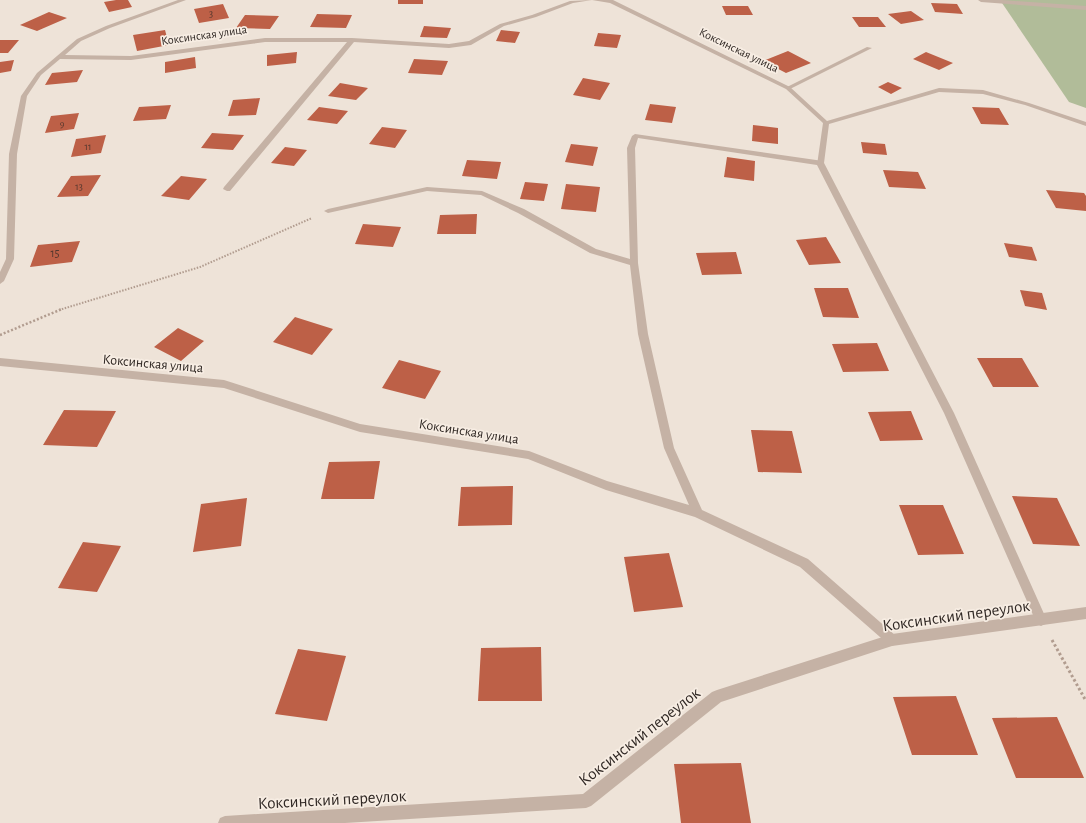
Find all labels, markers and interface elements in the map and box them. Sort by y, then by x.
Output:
house number: 3 [209,9,213,19]
street label: Коксинская улица [160,23,248,48]
street label: Коксинская улица [697,26,781,76]
house number: 9 [60,119,65,129]
house number: 11 [85,142,91,152]
house number: 13 [75,182,83,192]
house number: 15 [50,247,60,259]
street label: Коксинская улица [102,353,204,375]
street label: Коксинская улица [418,417,520,447]
street label: Коксинский переулок [881,597,1031,635]
street label: Коксинский переулок [575,684,704,790]
street label: Коксинский переулок [257,787,407,813]

